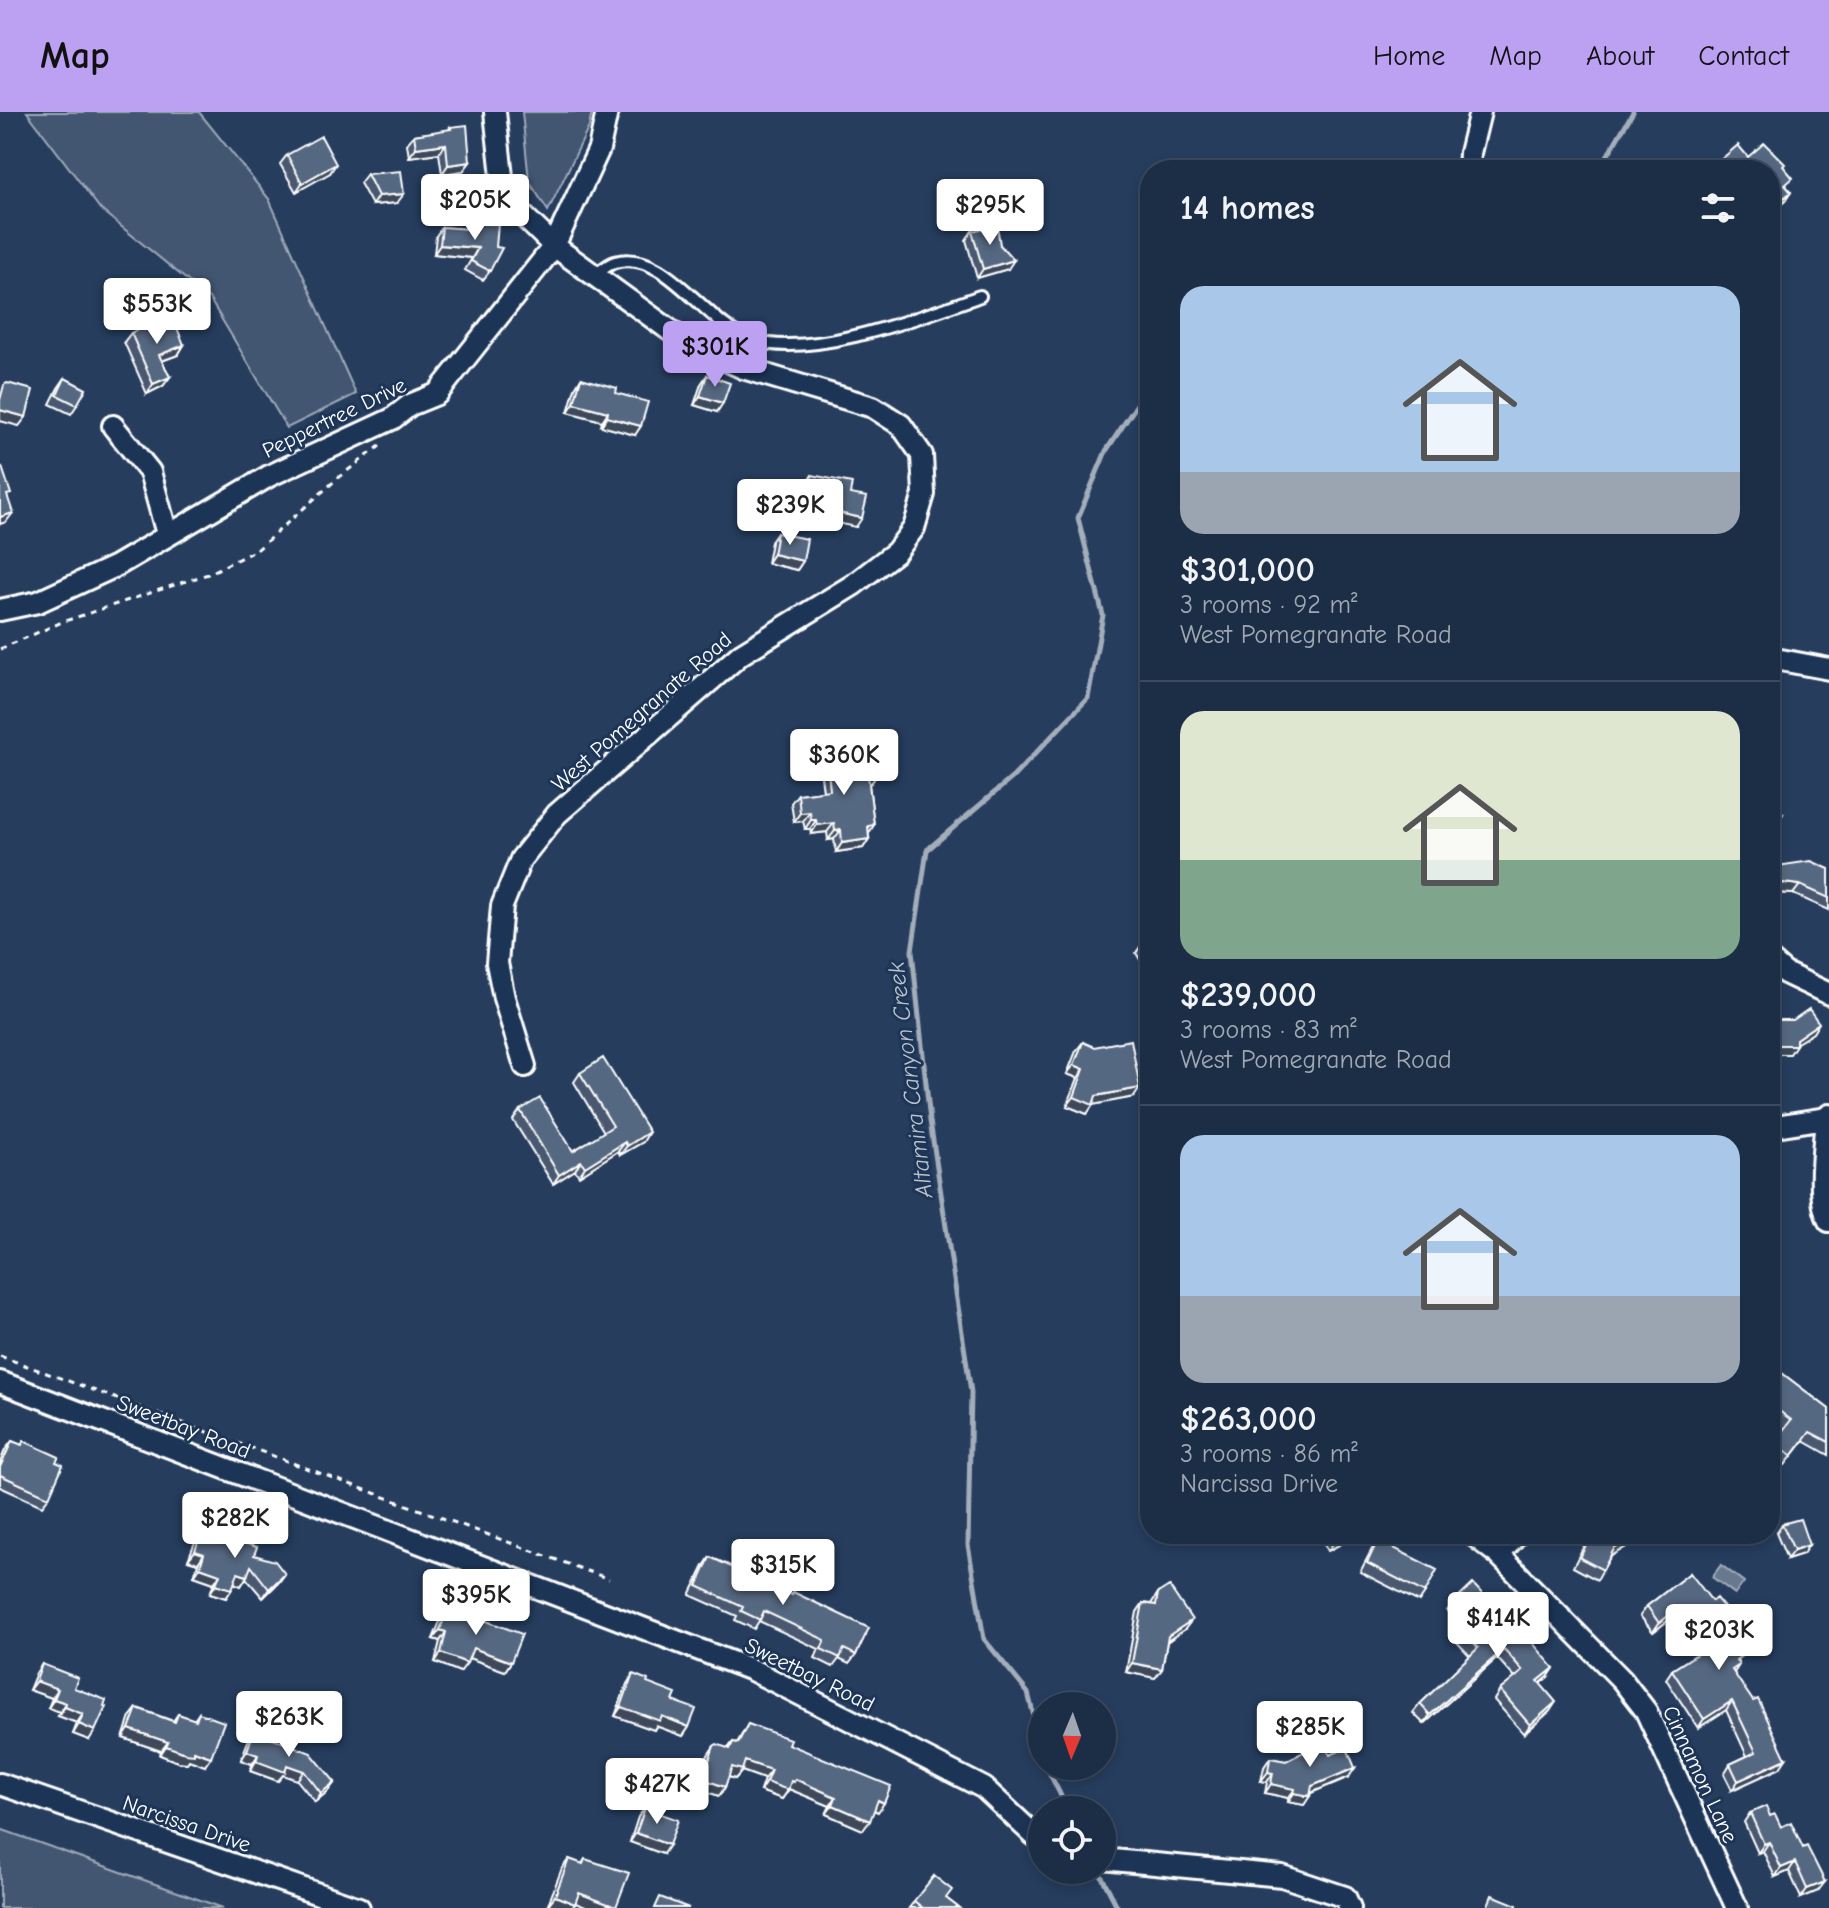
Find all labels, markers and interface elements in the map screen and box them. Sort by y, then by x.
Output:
text: Map [40,34,110,78]
text: Home [1373,40,1445,72]
text: Map [1489,40,1542,72]
text: About [1586,40,1654,72]
text: Contact [1698,40,1789,72]
pin: $205K [419,174,531,242]
pin: $295K [934,179,1046,247]
text: $205K [439,185,511,215]
icon: filters [1696,186,1740,230]
text: 14 homes [1180,188,1315,228]
text: $295K [955,190,1025,220]
pin: $553K [101,278,213,346]
text: $553K [122,289,192,319]
pin: $301K [659,321,771,389]
text: $301K [681,332,749,362]
icon: home [1388,338,1532,482]
street label: Peppertree Drive [258,372,411,464]
pin: $239K [734,479,846,547]
text: $239K [755,490,825,520]
text: $301,000 [1180,550,1315,590]
text: 3 rooms · 92 m² [1180,590,1358,620]
text: West Pomegranate Road [1180,620,1452,650]
street label: West Pomegranate Road [546,626,737,797]
pin: $360K [788,729,900,797]
text: $360K [808,740,880,770]
icon: home [1388,763,1532,907]
water label: Altamira Canyon Creek [882,960,938,1201]
text: $239,000 [1180,975,1317,1015]
text: 3 rooms · 83 m² [1180,1015,1357,1045]
text: West Pomegranate Road [1180,1045,1452,1075]
icon: home [1388,1187,1532,1331]
street label: Sweetbay Road [113,1390,254,1464]
text: $263,000 [1180,1399,1317,1439]
text: 3 rooms · 86 m² [1180,1439,1358,1469]
text: Narcissa Drive [1180,1469,1338,1499]
pin: $282K [179,1492,291,1560]
text: $282K [200,1503,270,1533]
pin: $315K [727,1539,839,1607]
text: $315K [749,1550,817,1580]
pin: $395K [420,1569,532,1637]
text: $395K [441,1580,511,1610]
pin: $414K [1442,1592,1554,1660]
text: $414K [1466,1603,1530,1633]
pin: $203K [1663,1604,1775,1672]
text: $203K [1684,1615,1754,1645]
street label: Sweetbay Road [740,1632,879,1717]
pin: $263K [233,1691,345,1759]
north arrow [1028,1692,1116,1780]
map controls [1028,1692,1116,1884]
pin: $285K [1254,1701,1366,1769]
text: $263K [254,1702,324,1732]
street label: Cinnamon Lane [1657,1702,1743,1847]
text: $285K [1275,1712,1345,1742]
pin: $427K [601,1758,713,1826]
text: $427K [624,1769,690,1799]
street label: Narcissa Drive [119,1790,254,1858]
button: locate [1028,1796,1116,1884]

